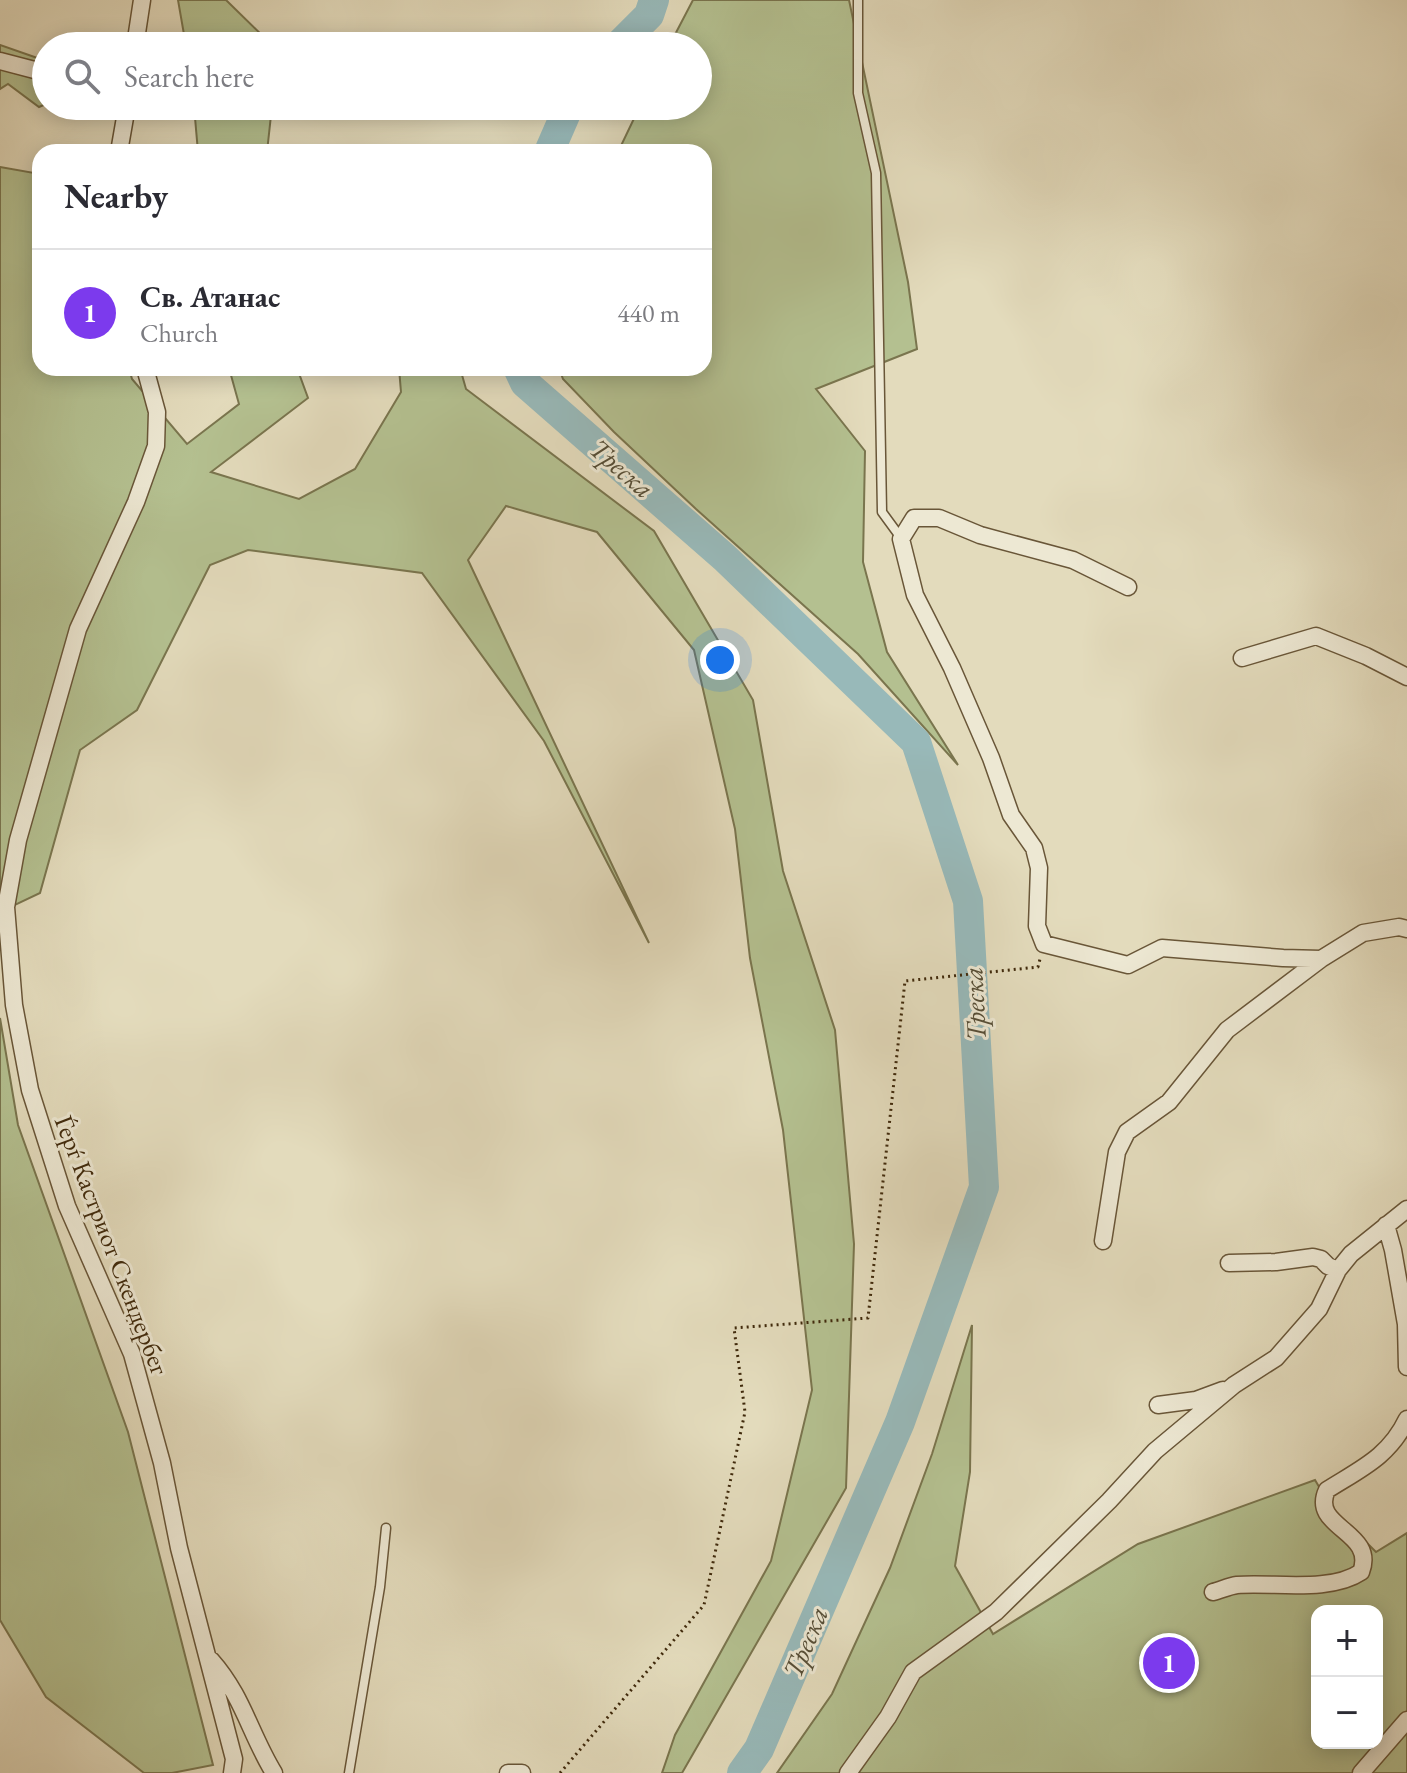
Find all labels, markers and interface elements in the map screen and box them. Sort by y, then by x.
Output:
search box [32,32,712,120]
icon: search [60,54,104,98]
text: Search here [124,57,254,96]
text: Nearby [64,174,168,218]
text: Св. Атанас [140,277,280,316]
text: 1 [83,296,97,330]
text: 440 m [617,296,680,330]
text: Church [140,316,218,350]
water label: Треска [582,430,662,506]
your location [700,640,740,680]
water label: Треска [954,966,994,1042]
street label: Ѓерѓ Кастриот Скендербег [47,1111,177,1379]
water label: Треска [774,1601,836,1683]
map controls [1311,1605,1383,1749]
button: + [1311,1605,1383,1677]
pin: 1 [1143,1633,1195,1693]
button: − [1311,1677,1383,1749]

